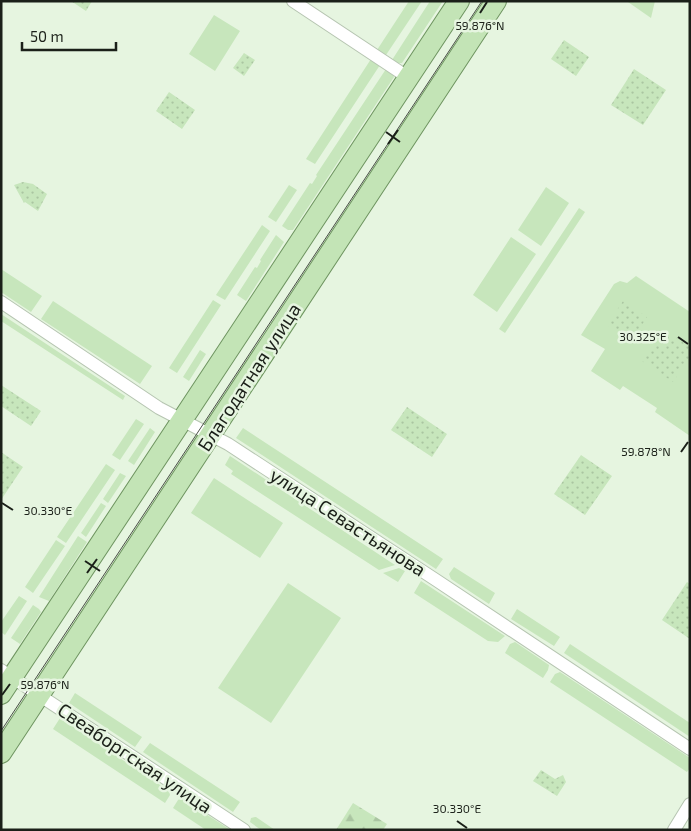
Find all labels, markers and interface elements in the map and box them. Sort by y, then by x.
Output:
text: 59.876°N [455,18,505,32]
scale bar [22,20,116,52]
text: 50 m [30,27,64,45]
street label: Благодатная улица [192,298,306,456]
text: 30.325°E [619,329,667,343]
text: 59.878°N [621,444,671,458]
street label: улица Севастьянова [266,463,430,581]
text: 30.330°E [24,503,72,517]
text: 59.876°N [20,677,70,691]
street label: Свеаборгская улица [53,697,217,819]
text: 30.330°E [433,801,481,815]

